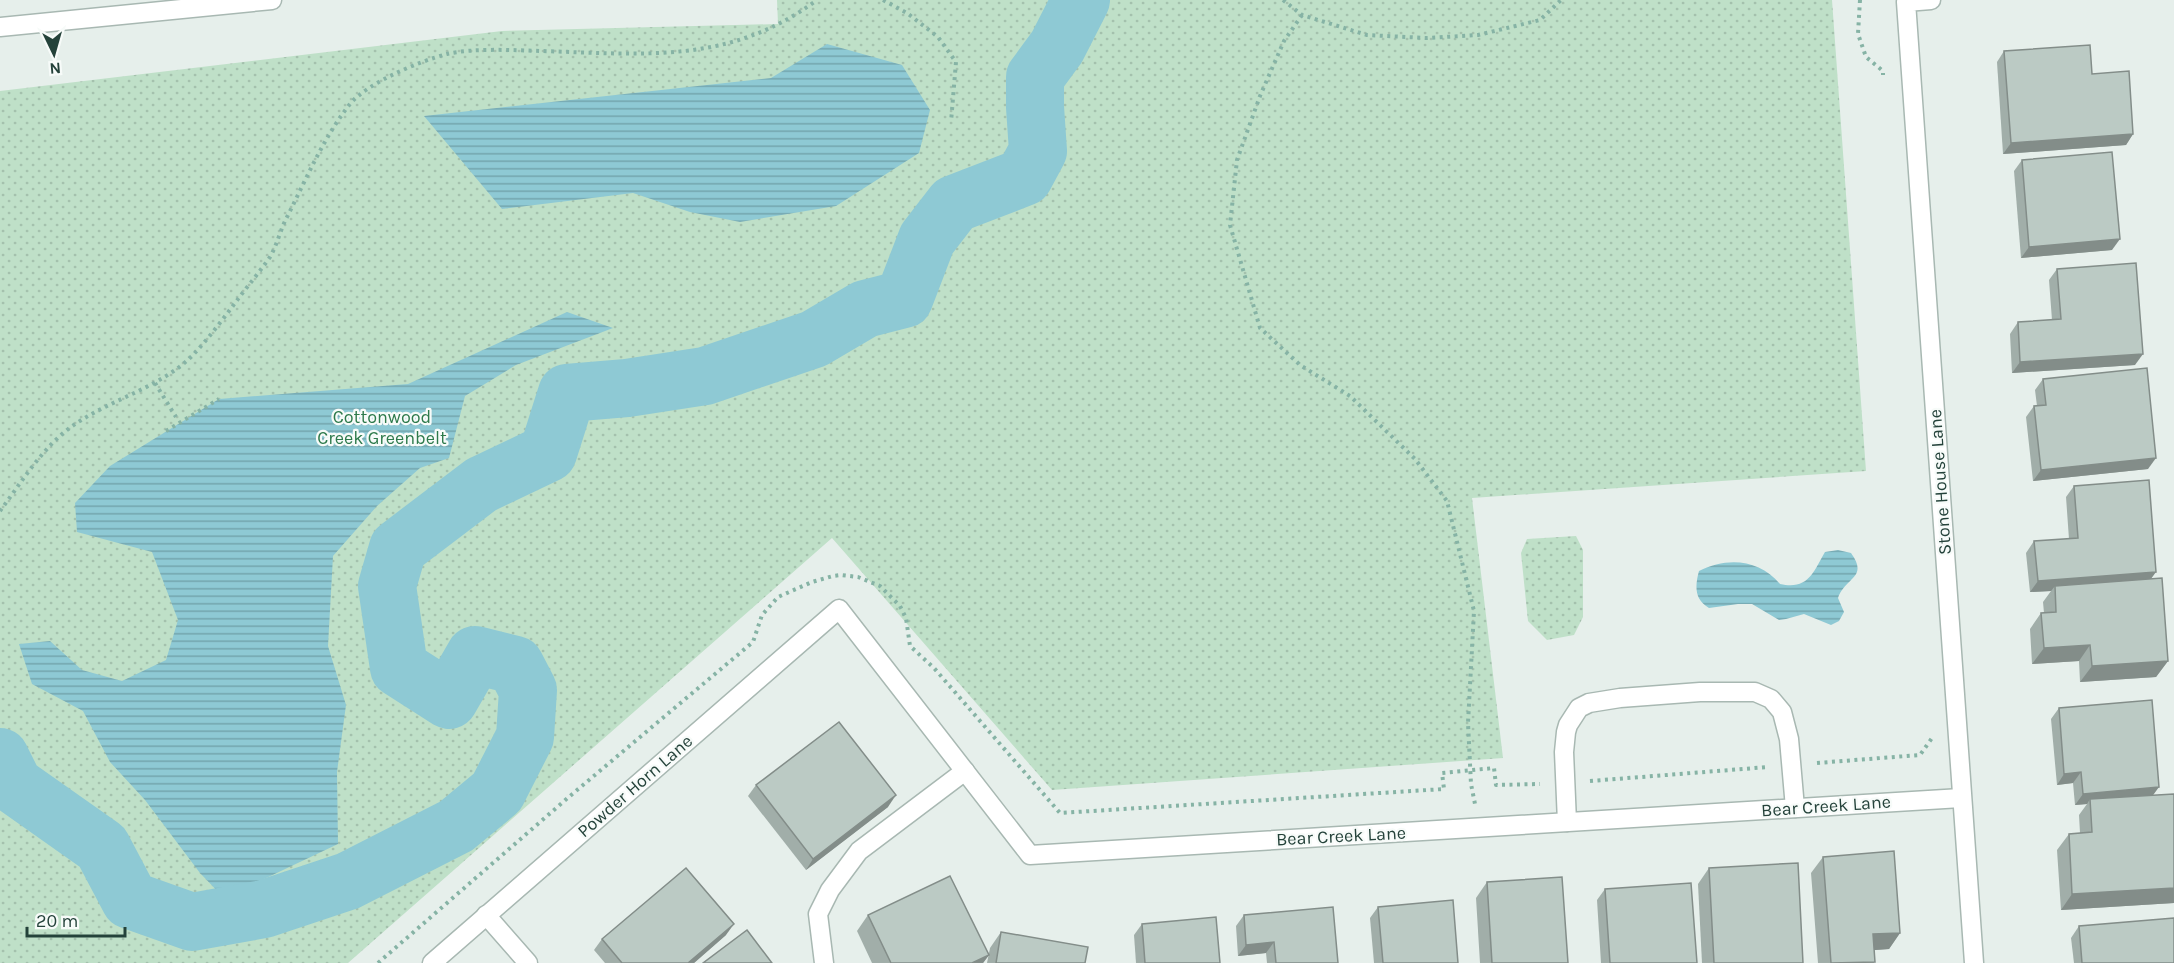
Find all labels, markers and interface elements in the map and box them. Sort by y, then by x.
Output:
north arrow [24,24,84,84]
text: N [49,58,62,78]
park label: Cottonwood Creek Greenbelt [317,406,447,449]
street label: Stone House Lane [1924,408,1956,556]
street label: Powder Horn Lane [573,730,697,842]
street label: Bear Creek Lane [1760,790,1892,822]
street label: Bear Creek Lane [1276,822,1406,850]
scale bar [27,900,124,938]
text: 20 m [36,910,78,932]

